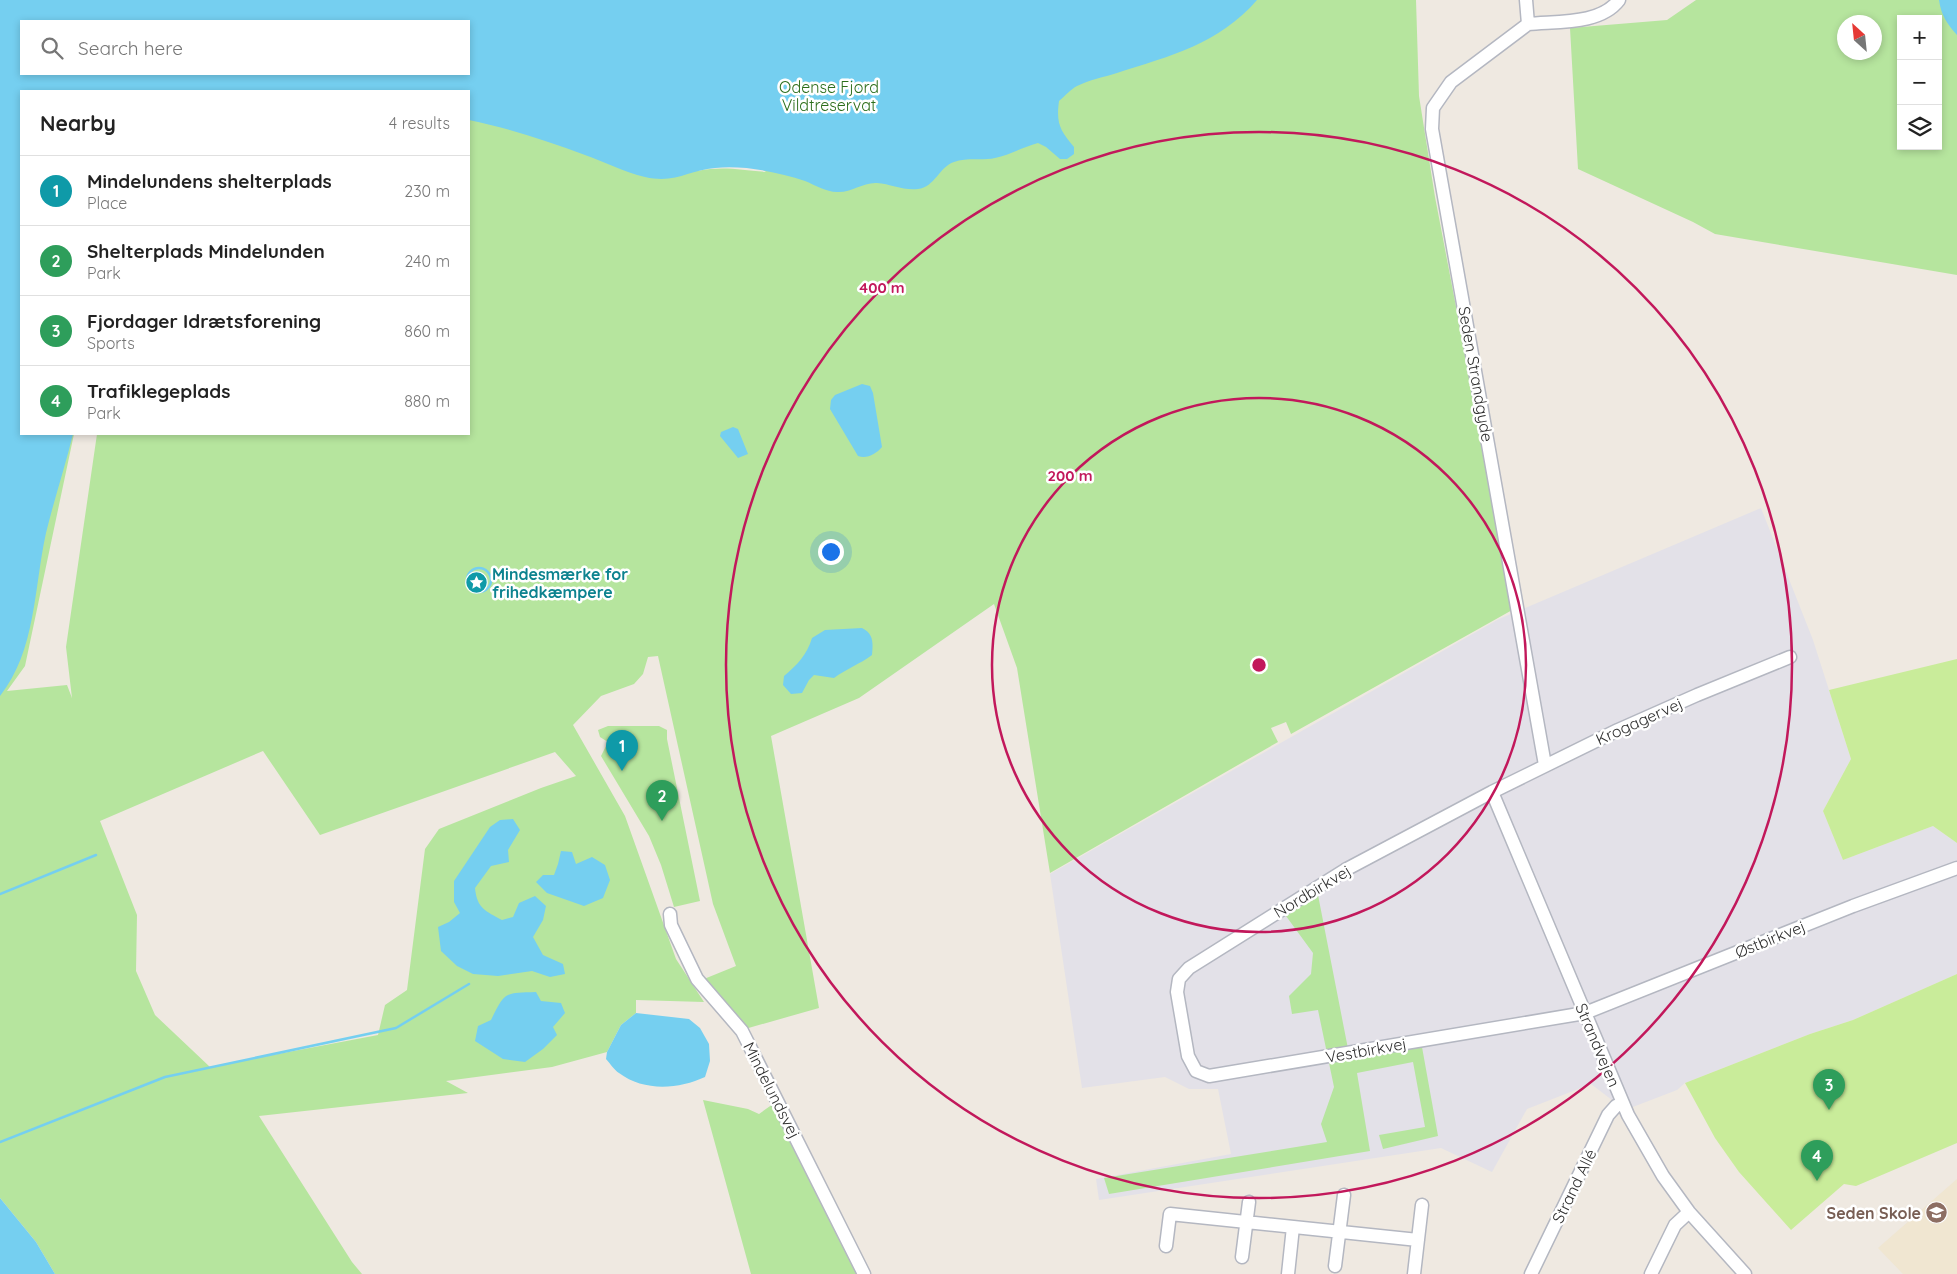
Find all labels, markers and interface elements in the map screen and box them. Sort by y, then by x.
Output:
north arrow [1837,15,1882,60]
map controls [1897,15,1942,150]
button: + [1897,15,1942,60]
search box [20,20,470,75]
icon: search [38,34,66,62]
text: Search here [78,36,183,60]
button: − [1897,60,1942,105]
park label: Odense Fjord Vildtreservat [779,77,879,115]
button: layers [1897,105,1942,150]
text: Nearby [40,110,116,136]
text: 4 results [389,113,450,133]
text: Mindelundens shelterplads [87,169,332,193]
text: 1 [53,181,59,201]
text: 230 m [404,181,450,201]
text: Place [87,193,127,213]
text: Shelterplads Mindelunden [87,239,325,263]
text: 2 [51,251,61,271]
text: 240 m [404,251,450,271]
text: Park [87,263,121,283]
text: 400 m [859,278,905,297]
street label: Seden Strandgyde [1454,305,1498,443]
text: Fjordager Idrætsforening [87,309,321,333]
text: 3 [52,321,60,341]
text: 860 m [404,321,450,341]
text: Sports [87,333,135,353]
text: Trafiklegeplads [87,379,230,403]
text: 4 [51,391,61,411]
text: 880 m [404,391,450,411]
text: Park [87,403,121,423]
text: 200 m [1048,466,1093,485]
your location [818,539,844,565]
place label: Mindesmærke for frihedkæmpere [492,564,628,602]
place icon: Mindesmærke for frihedkæmpere [464,571,488,595]
centre of rings [1250,656,1268,674]
street label: Krogagervej [1592,693,1686,749]
pin: 1 [606,730,638,771]
pin: 2 [646,780,678,821]
street label: Nordbirkvej [1270,860,1354,922]
street label: Østbirkvej [1732,916,1808,962]
street label: Strandvejen [1571,1000,1625,1090]
street label: Vestbirkvej [1324,1033,1408,1067]
street label: Mindelundsvej [739,1038,805,1142]
pin: 3 [1813,1069,1845,1110]
pin: 4 [1801,1140,1833,1181]
street label: Strand Allé [1547,1146,1601,1226]
school or university icon: Seden Skole [1925,1201,1949,1225]
place label: Seden Skole [1827,1203,1921,1223]

